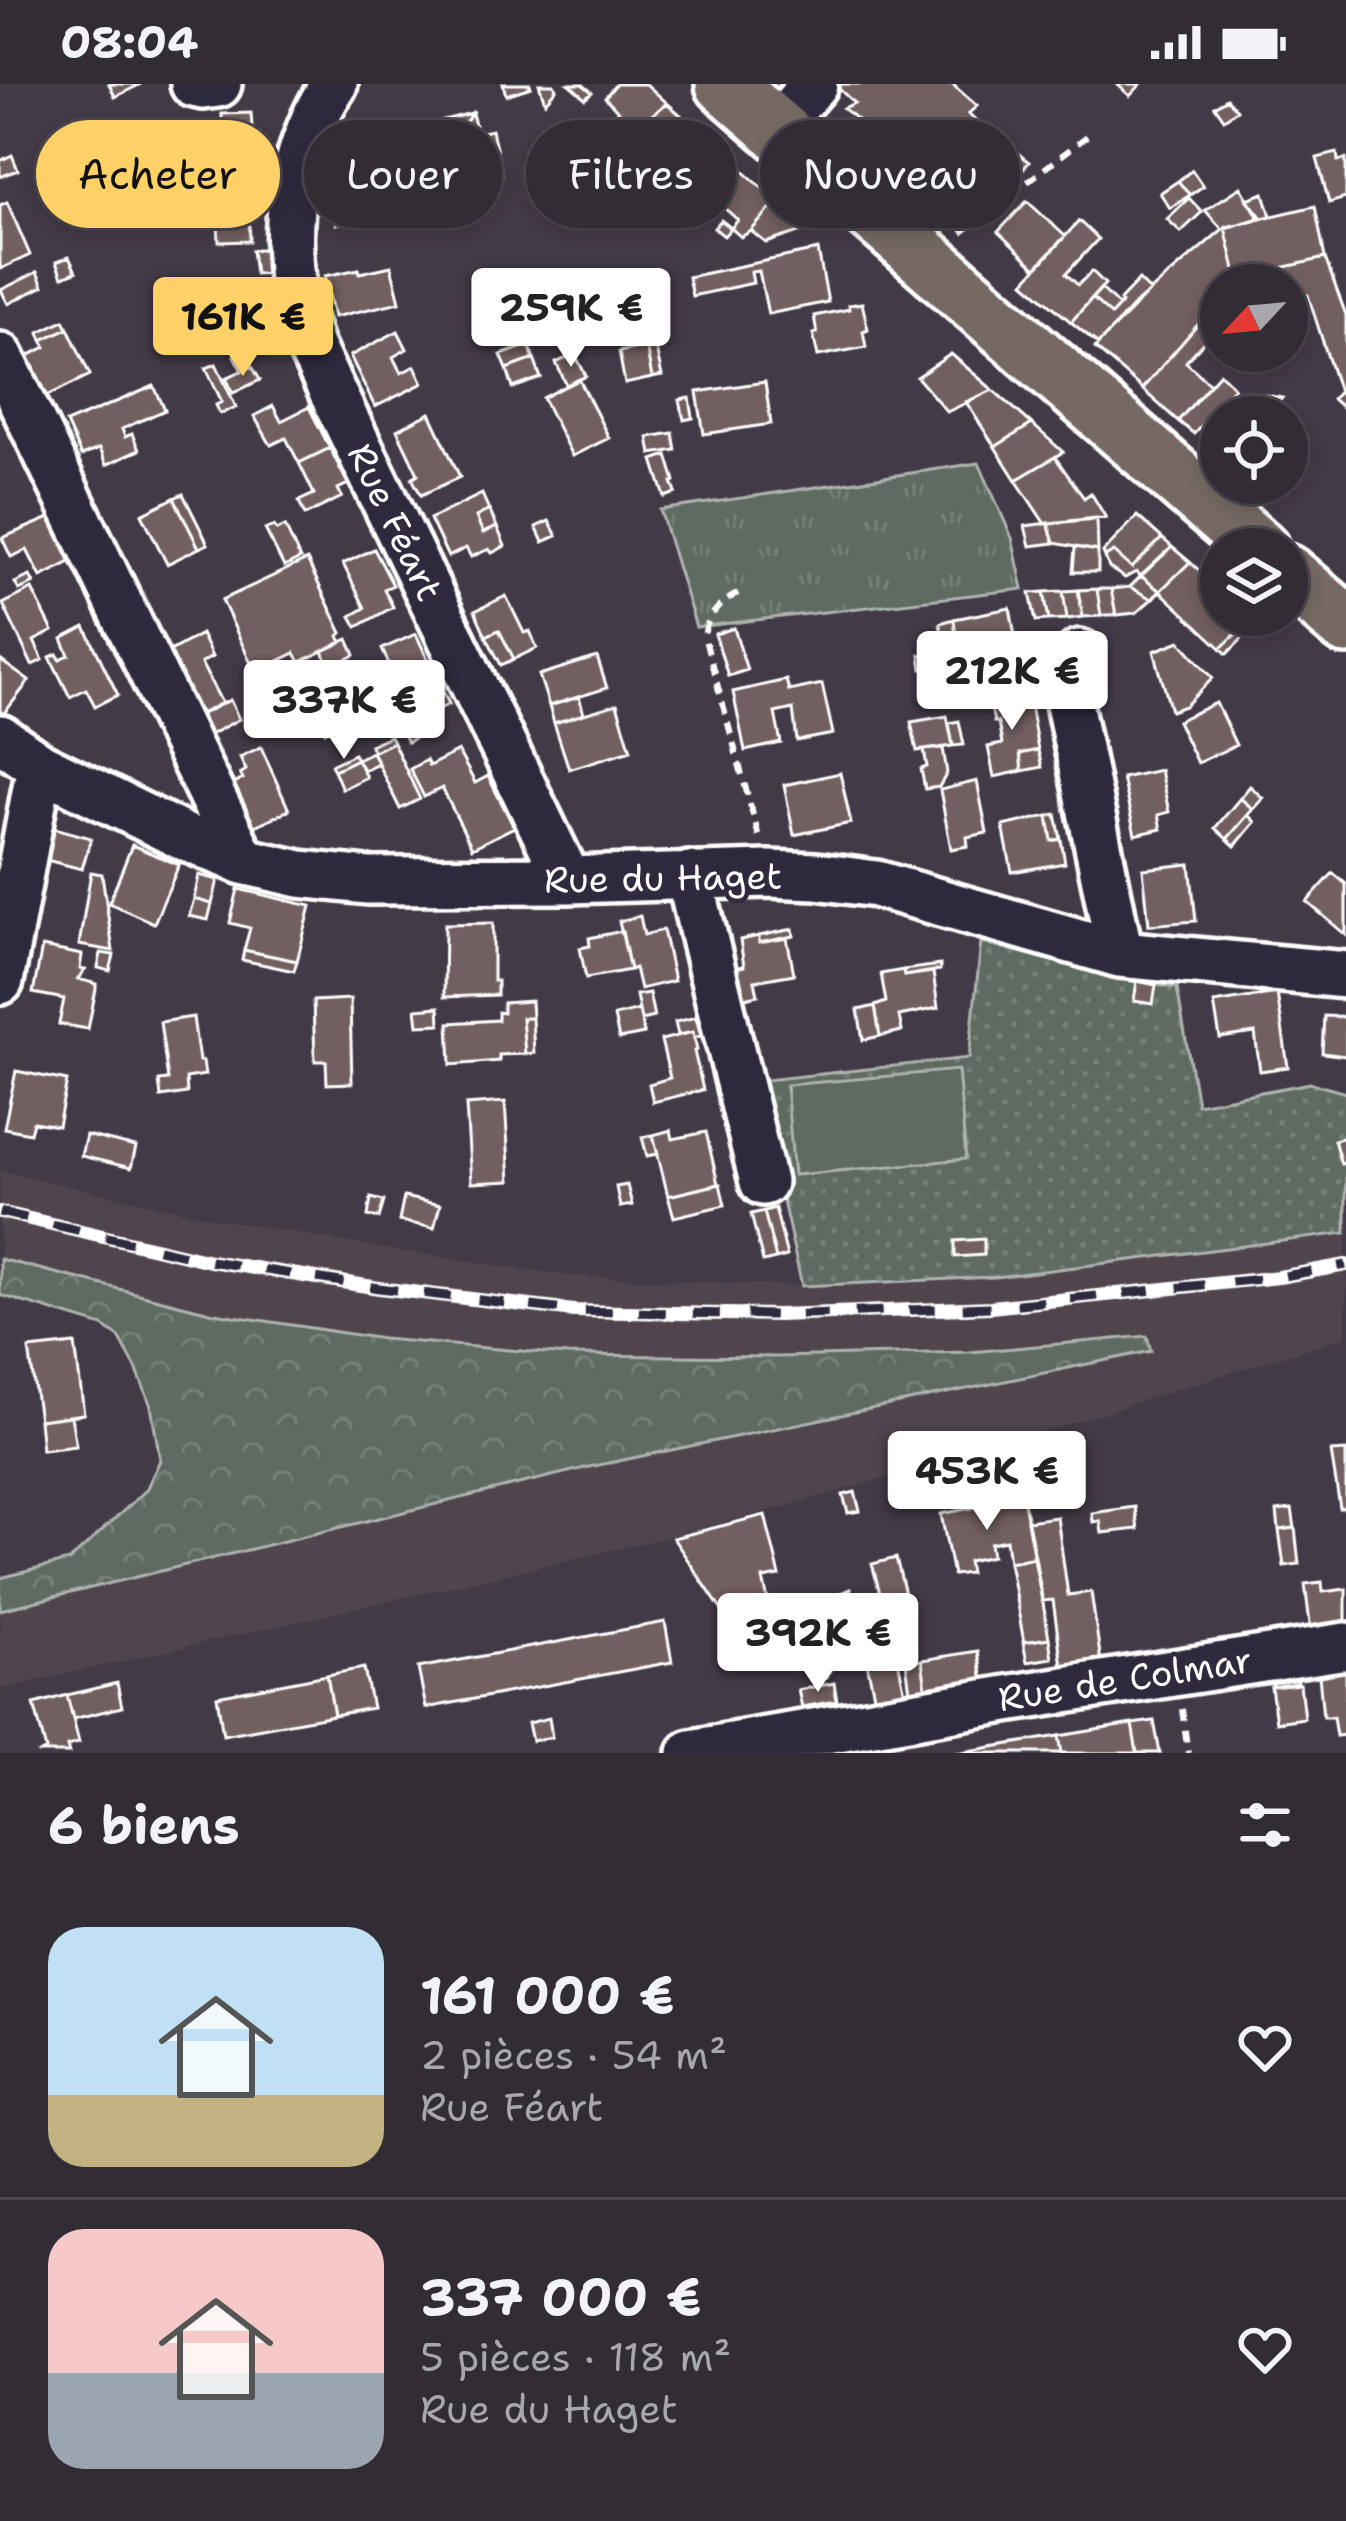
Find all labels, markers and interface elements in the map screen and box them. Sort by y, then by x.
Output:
text: 08:04 [60,12,199,72]
chip: Acheter [36,120,280,228]
chip: Louer [304,120,502,228]
chip: Filtres [526,120,736,228]
chip: Nouveau [760,120,1020,228]
north arrow [1200,264,1308,372]
map controls [1200,264,1308,636]
pin: 259K € [473,268,669,370]
pin: 161K € [145,277,341,379]
text: 259K € [498,281,644,333]
text: 161K € [180,290,306,342]
button: locate [1200,396,1308,504]
street label: Rue Féart [336,435,454,609]
button: layers [1200,528,1308,636]
pin: 212K € [914,631,1110,733]
text: 212K € [944,644,1080,696]
pin: 337K € [246,660,442,762]
text: 337K € [271,673,417,725]
street label: Rue du Haget [544,851,782,905]
pin: 453K € [889,1431,1085,1533]
text: 453K € [915,1444,1059,1496]
pin: 392K € [720,1593,916,1695]
text: 392K € [744,1606,892,1658]
street label: Rue de Colmar [995,1635,1255,1723]
text: 6 biens [48,1791,240,1859]
icon: filters [1232,1792,1298,1858]
text: 161 000 € [420,1961,674,2029]
icon: home [144,1975,288,2119]
icon: heart [1232,2014,1298,2080]
text: 2 pièces · 54 m² [420,2029,727,2081]
text: Rue Féart [420,2081,603,2133]
text: 337 000 € [420,2263,702,2331]
icon: home [144,2277,288,2421]
icon: heart [1232,2316,1298,2382]
text: 5 pièces · 118 m² [420,2331,731,2383]
text: Rue du Haget [420,2383,678,2435]

